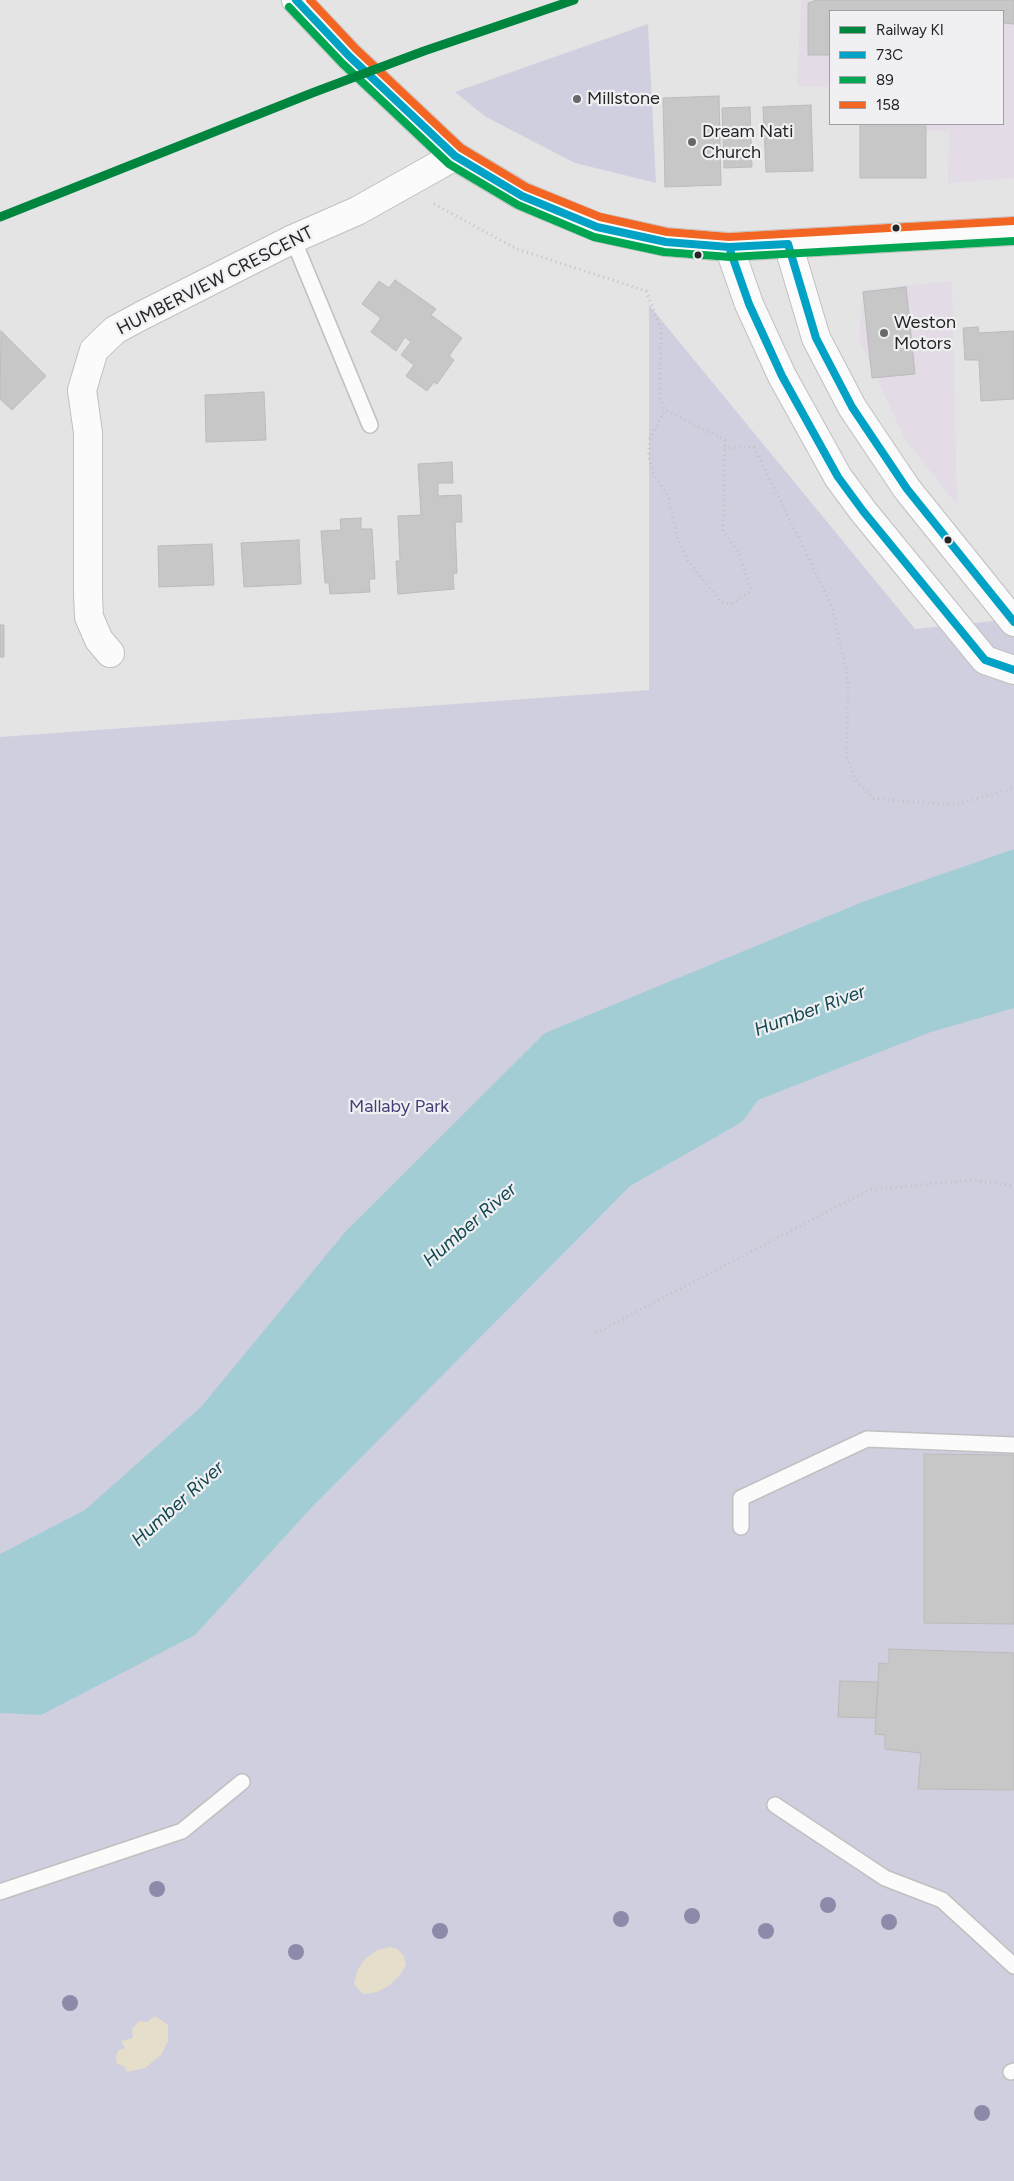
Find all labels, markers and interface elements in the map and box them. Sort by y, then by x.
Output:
legend [829,10,1004,125]
text: Railway KI [876,21,944,39]
text: 73C [876,46,903,64]
text: 89 [876,71,894,89]
place label: Millstone [587,88,660,110]
marker: Millstone [571,93,583,105]
text: 158 [876,96,900,114]
place label: Dream Nati Church [702,121,793,163]
marker: Dream Nati Church [686,136,698,148]
street label: HUMBERVIEW CRESCENT [113,222,317,340]
unlabelled marker [891,223,901,233]
unlabelled marker [693,250,703,260]
place label: Weston Motors [894,312,956,354]
marker: Weston Motors [878,327,890,339]
unlabelled marker [943,535,953,545]
water label: Humber River [751,980,869,1042]
park label: Mallaby Park [349,1096,449,1118]
water label: Humber River [419,1178,521,1272]
water label: Humber River [127,1457,229,1551]

